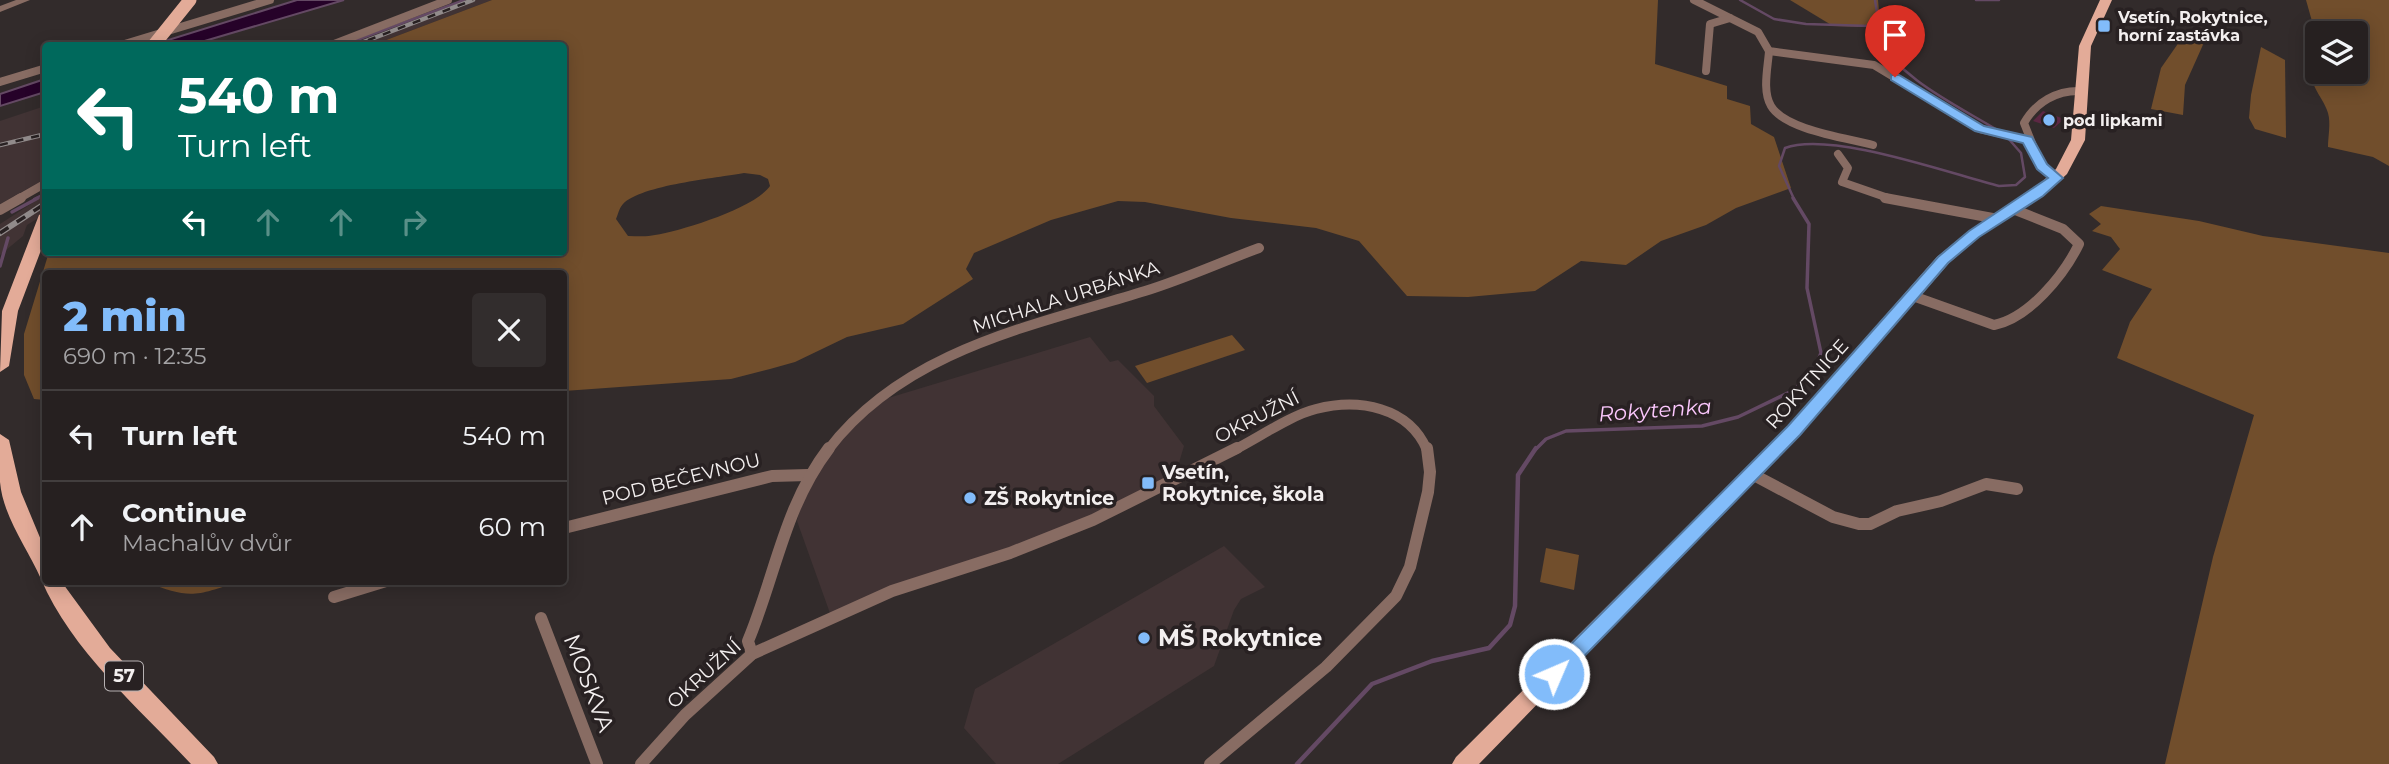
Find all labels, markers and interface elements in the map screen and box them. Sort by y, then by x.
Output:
pin [1865,5,1925,77]
place label: Vsetín, Rokytnice, horní zastávka [2117,8,2268,45]
icon: arrive [1876,16,1914,54]
marker: Vsetín, Rokytnice, horní zastávka [2096,18,2112,34]
map controls [2305,21,2368,84]
button: layers [2305,21,2368,84]
text: 540 m [178,66,339,125]
icon: left [63,70,154,161]
place label: pod lipkami [2063,111,2163,130]
marker: pod lipkami [2041,112,2057,128]
text: Turn left [178,126,312,165]
icon: left [176,203,214,241]
icon: ahead [249,203,287,241]
icon: ahead [322,203,360,241]
icon: right [395,203,433,241]
street label: MICHALA URBÁNKA [970,256,1163,338]
text: 2 min [63,290,187,342]
button: close [472,293,546,367]
street label: ROKYTNICE [1761,334,1853,434]
text: 690 m · 12:35 [63,342,207,370]
street label: OKRUŽNÍ [1211,385,1304,448]
water label: Rokytenka [1598,394,1712,426]
icon: left [63,417,101,455]
text: Turn left [122,420,238,452]
text: 540 m [462,420,546,452]
street label: POD BEČEVNOU [599,448,763,510]
place label: Vsetín, Rokytnice, škola [1161,461,1324,506]
marker: Vsetín, Rokytnice, škola [1140,475,1156,491]
place label: ZŠ Rokytnice [984,486,1114,510]
marker: ZŠ Rokytnice [962,490,978,506]
text: Continue [122,497,247,529]
icon: ahead [63,508,101,546]
text: 60 m [479,511,546,543]
text: Machalův dvůr [122,529,292,557]
place label: MŠ Rokytnice [1158,624,1322,652]
street label: MOSKVA [558,630,621,736]
marker: MŠ Rokytnice [1136,630,1152,646]
street label: OKRUŽNÍ [662,634,747,713]
position arrow [1517,637,1591,711]
road number: 57 [105,662,143,690]

